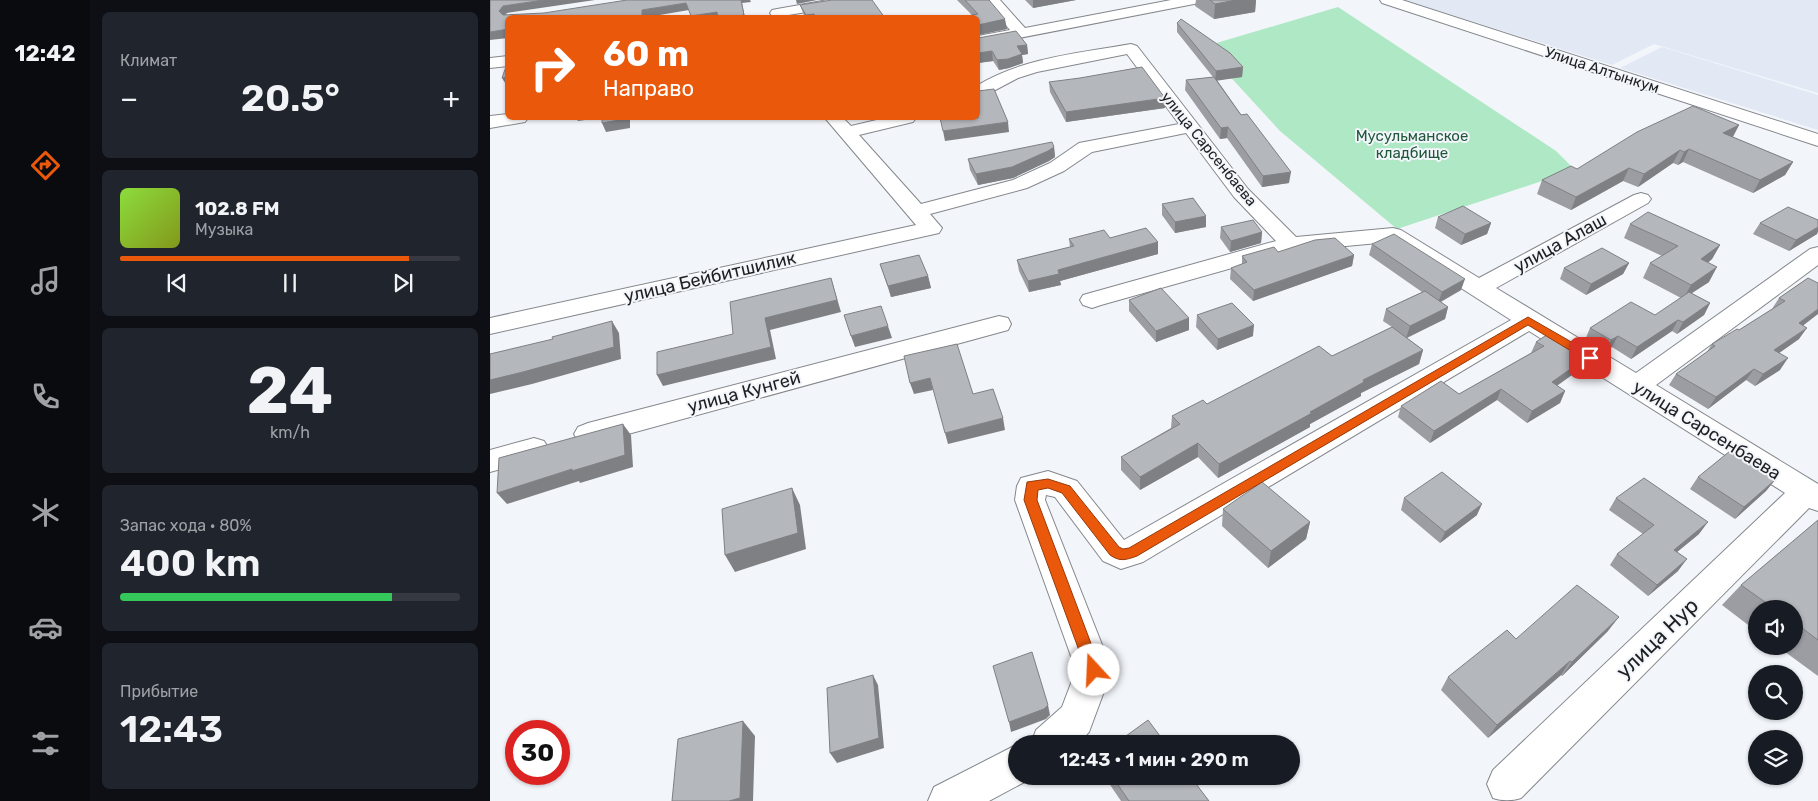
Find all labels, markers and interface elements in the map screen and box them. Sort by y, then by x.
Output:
text: 60 m [603,33,689,75]
icon: right [520,35,585,100]
text: 12:42 [15,40,75,67]
street label: Улица Алтынкум [1542,43,1662,97]
text: Климат [120,51,177,70]
text: 20.5° [241,75,340,121]
text: Направо [603,75,694,102]
text: − [120,82,138,115]
text: + [443,82,460,115]
street label: улица Сарсенбаева [1157,88,1261,210]
park label: Мусульманское кладбище [1356,127,1468,162]
icon: directions [28,148,63,183]
text: 102.8 FM [195,197,279,220]
street label: улица Алаш [1510,208,1610,278]
text: Музыка [195,220,253,239]
street label: улица Бейбитшилик [622,246,798,307]
icon: music [28,263,63,298]
icon: previous [163,269,191,297]
icon: pause [276,269,304,297]
icon: next [389,269,417,297]
pin [1569,337,1611,379]
icon: arrive [1576,344,1604,372]
text: 24 [247,352,333,429]
street label: улица Кунгей [685,366,803,418]
street label: улица Сарсенбаева [1629,376,1785,484]
icon: phone [28,379,63,414]
text: km/h [270,423,310,442]
icon: climate [28,495,63,530]
text: Запас хода · 80% [120,516,252,535]
text: 400 km [120,540,261,586]
street label: улица Нур [1611,593,1703,683]
map controls [1748,600,1803,785]
button: sound [1748,600,1803,655]
icon: car [28,610,63,645]
position arrow [1067,643,1119,695]
button: search [1748,665,1803,720]
text: Прибытие [120,682,198,701]
text: 12:43 [120,706,223,752]
speed limit sign: 30 [505,720,570,785]
icon: filters [28,726,63,761]
button: layers [1748,730,1803,785]
text: 12:43 · 1 мин · 290 m [1059,748,1249,771]

